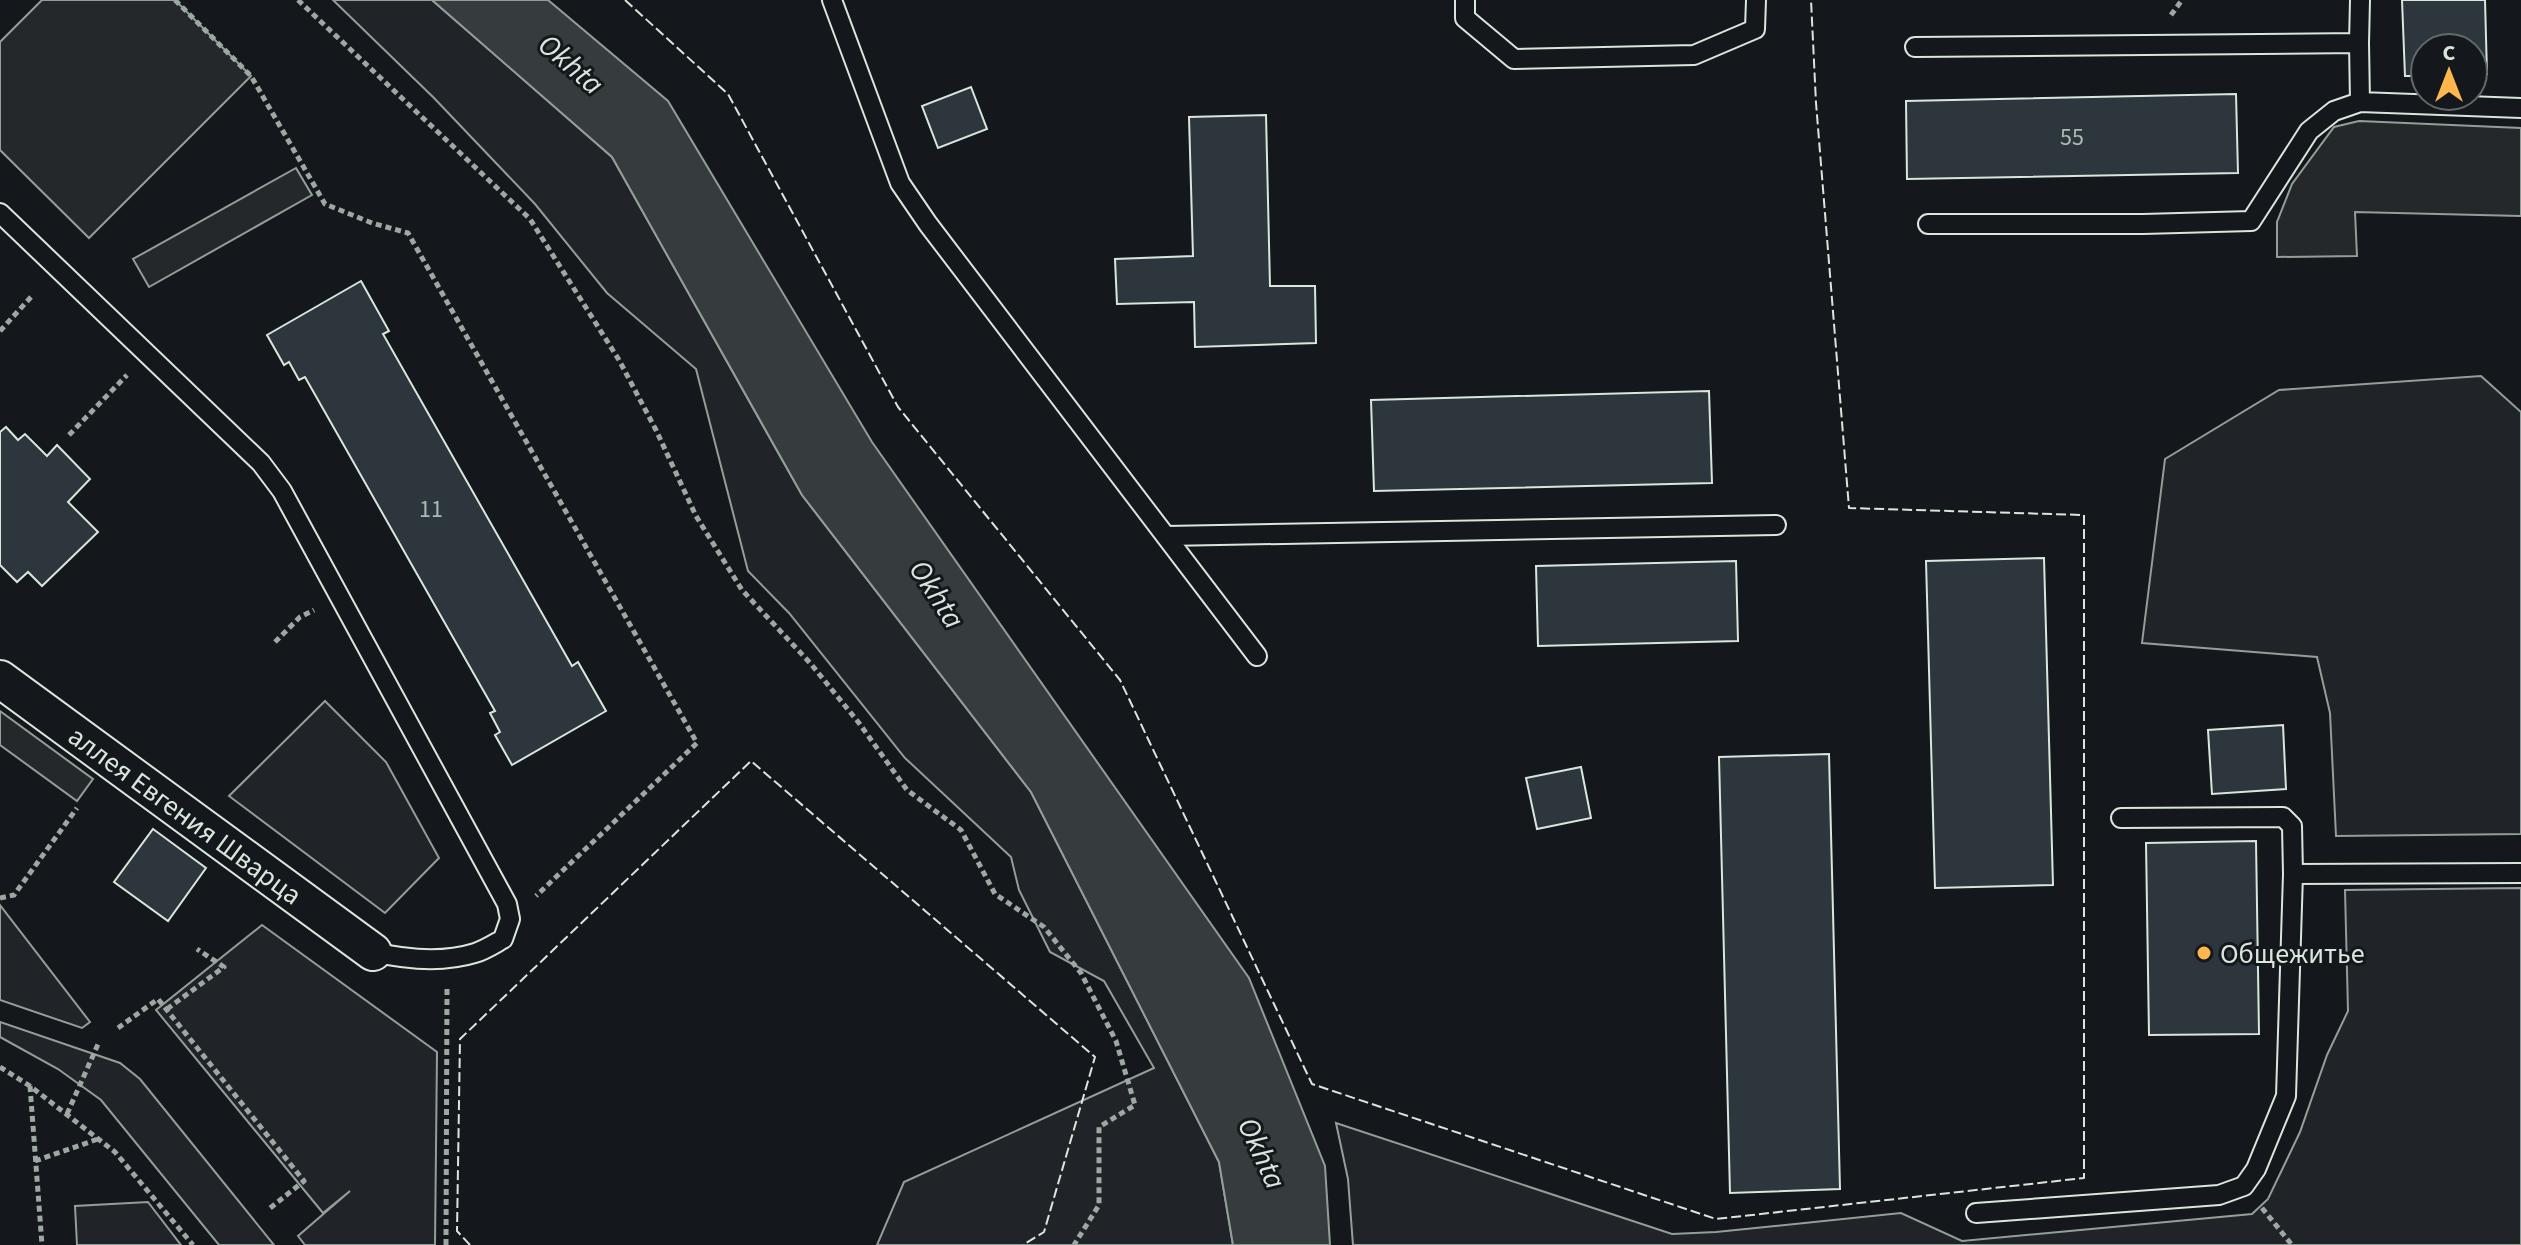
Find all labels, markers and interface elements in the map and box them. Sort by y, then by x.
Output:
water label: Okhta [528,24,613,105]
north arrow [2409,32,2489,112]
text: С [2443,37,2456,69]
house number: 55 [2060,120,2084,155]
house number: 11 [419,492,443,527]
water label: Okhta [898,551,975,637]
street label: аллея Евгения Шварца [60,717,310,915]
place label: Общежитье [2220,934,2365,974]
marker: Общежитье [2195,944,2213,962]
water label: Okhta [1226,1110,1297,1196]

